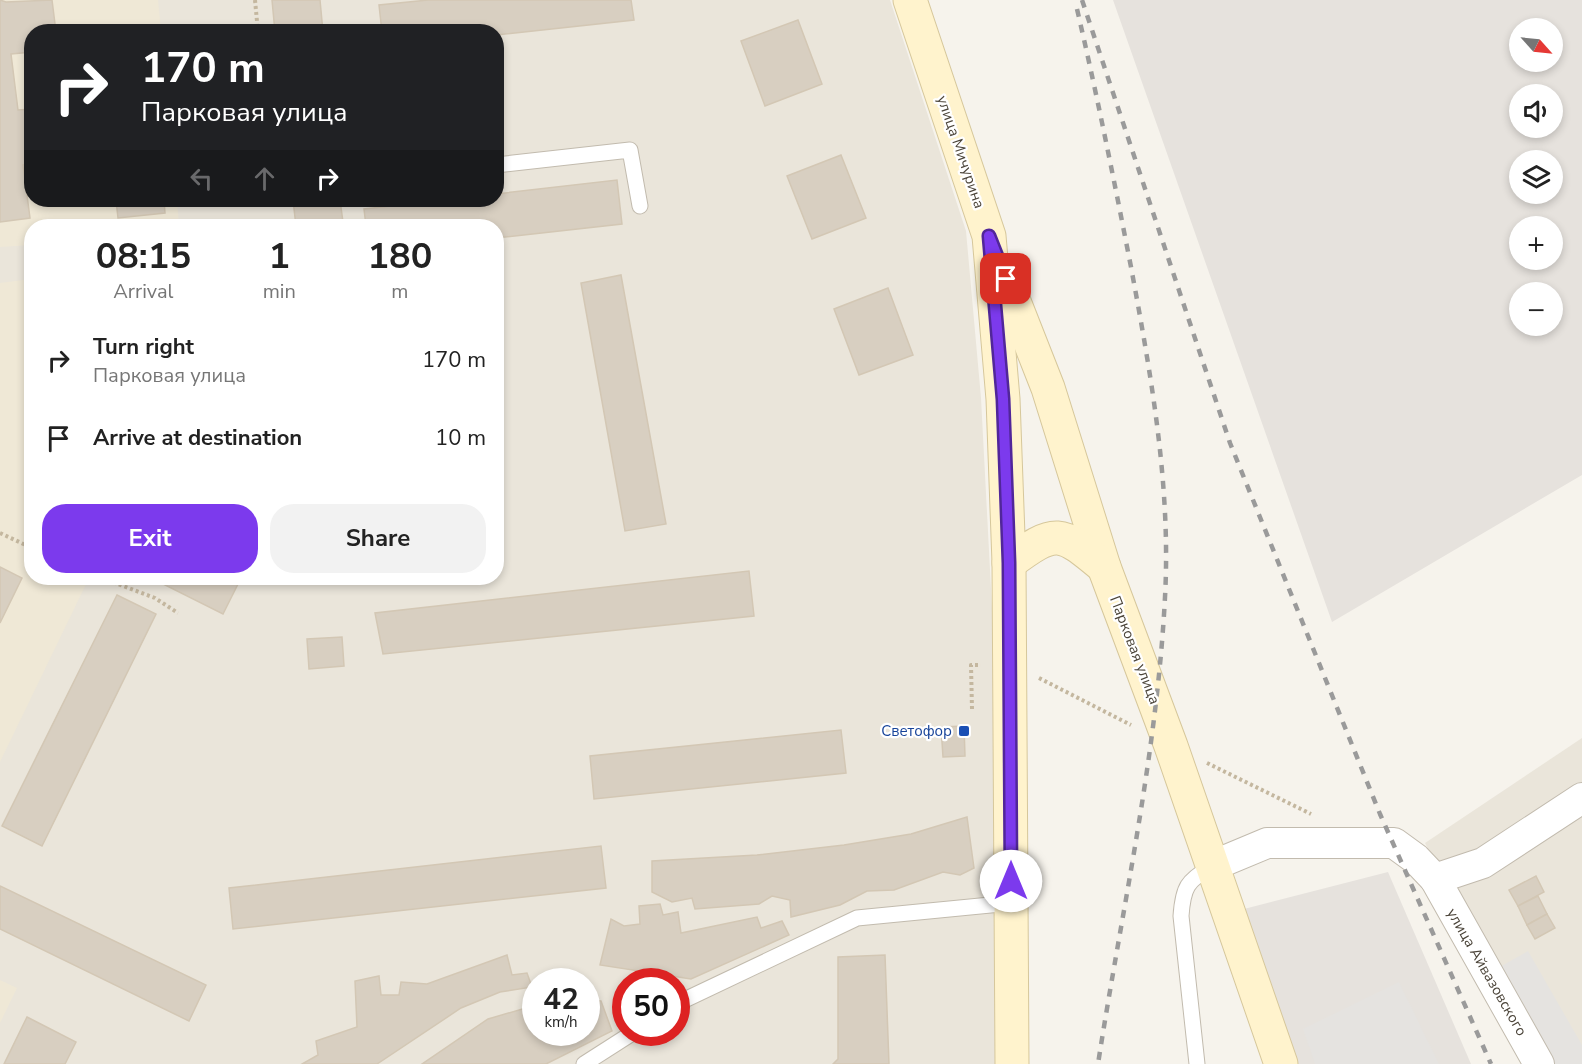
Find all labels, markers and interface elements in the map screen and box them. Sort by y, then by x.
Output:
north arrow [1509,18,1563,72]
map controls [1509,18,1563,336]
text: 170 m [141,40,265,97]
icon: right [42,48,120,126]
button: sound [1509,84,1563,138]
street label: улица Мичурина [932,93,990,211]
text: Парковая улица [141,94,348,131]
button: layers [1509,150,1563,204]
icon: left [185,162,218,195]
icon: ahead [248,162,281,195]
icon: right [311,162,344,195]
button: + [1509,216,1563,270]
text: 08:15 [96,232,191,281]
text: 1 [268,232,290,281]
text: 180 [367,232,432,281]
pin [980,253,1031,304]
icon: arrive [989,262,1022,295]
text: Arrival [113,278,173,305]
text: min [263,278,296,305]
text: m [391,278,408,305]
button: − [1509,282,1563,336]
text: Turn right [93,332,194,362]
icon: right [42,344,75,377]
text: 170 m [422,345,486,375]
text: Парковая улица [93,362,246,389]
icon: arrive [42,422,75,455]
text: Arrive at destination [93,423,302,453]
text: 10 m [435,423,486,453]
button: Exit [42,504,258,573]
button: Share [270,504,486,573]
street label: Парковая улица [1105,593,1165,707]
place label: Светофор [881,721,952,741]
marker: Светофор [957,724,971,738]
position arrow [979,849,1043,913]
street label: улица Айвазовского [1442,905,1532,1039]
speed limit sign: 50 [612,968,690,1046]
text: 42 [543,979,579,1020]
text: km/h [544,1012,578,1032]

